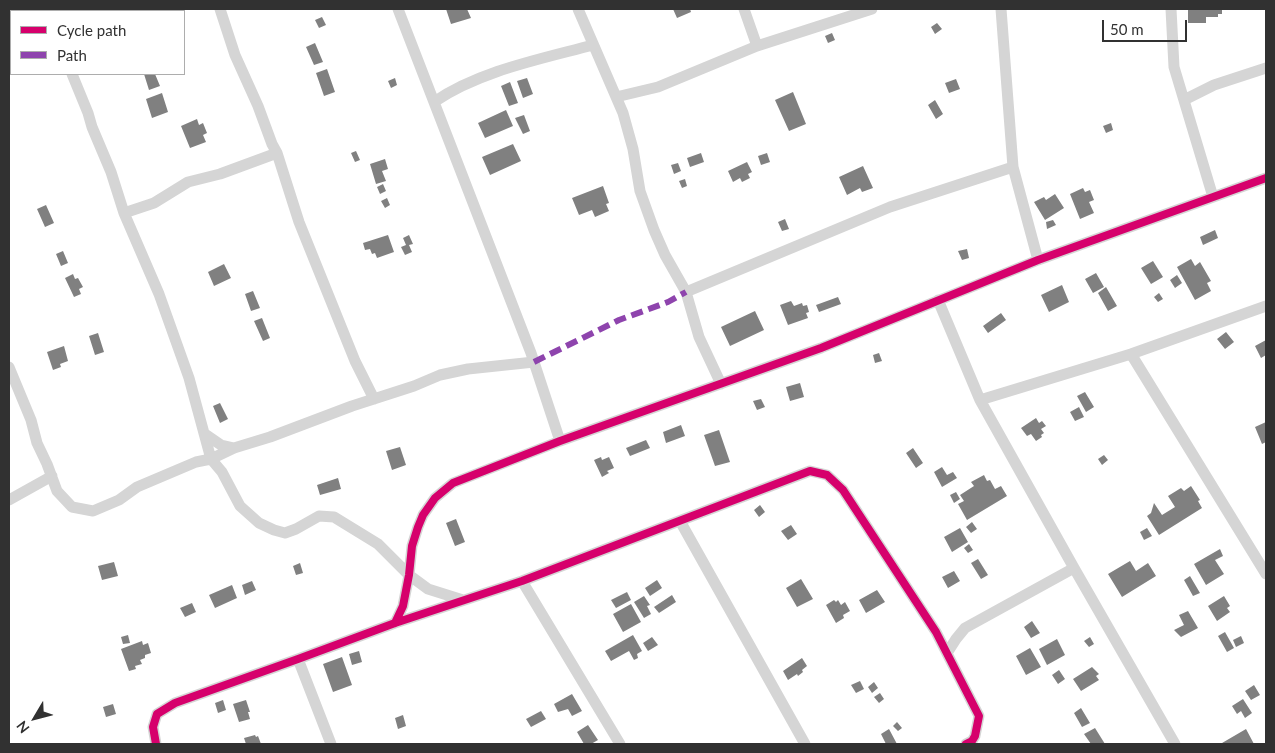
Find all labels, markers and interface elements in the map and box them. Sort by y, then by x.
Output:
legend [10,10,185,75]
scale bar [1105,10,1190,42]
text: 50 m [1110,20,1144,38]
text: Cycle path [57,21,126,39]
text: Path [57,46,87,64]
north arrow [10,693,60,743]
text: N [13,718,33,737]

